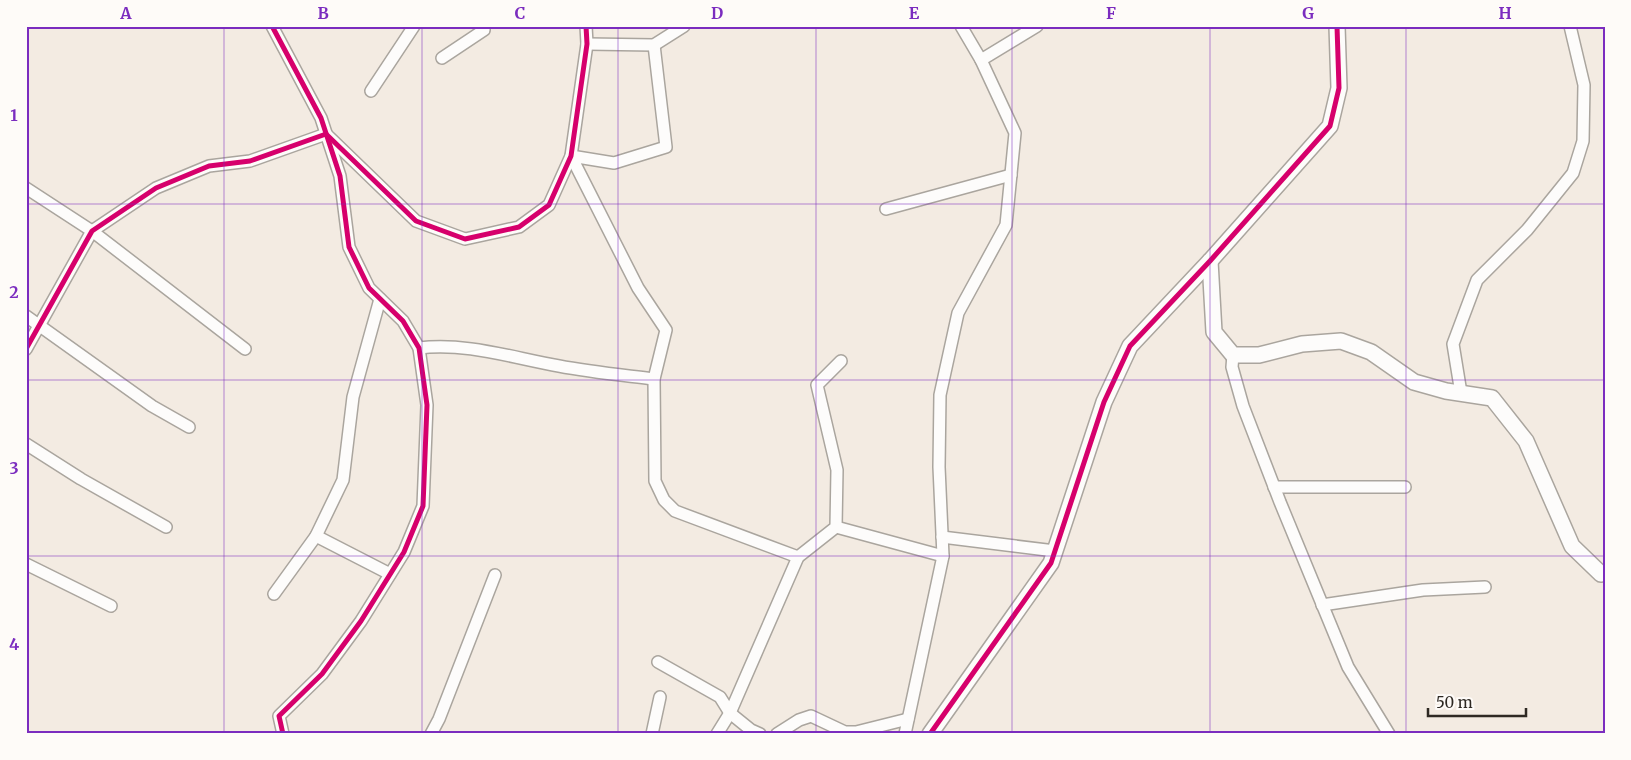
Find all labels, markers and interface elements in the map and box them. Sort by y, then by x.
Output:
text: A [119,3,132,23]
text: B [317,3,329,23]
text: C [515,3,525,23]
text: D [711,3,723,23]
text: E [909,3,920,23]
text: F [1106,3,1116,23]
text: G [1302,3,1314,23]
text: H [1498,3,1512,23]
text: 1 [10,105,18,125]
text: 2 [9,282,19,302]
text: 3 [9,458,19,478]
text: 4 [9,634,19,654]
scale bar [1428,685,1526,717]
text: 50 m [1436,693,1473,712]

